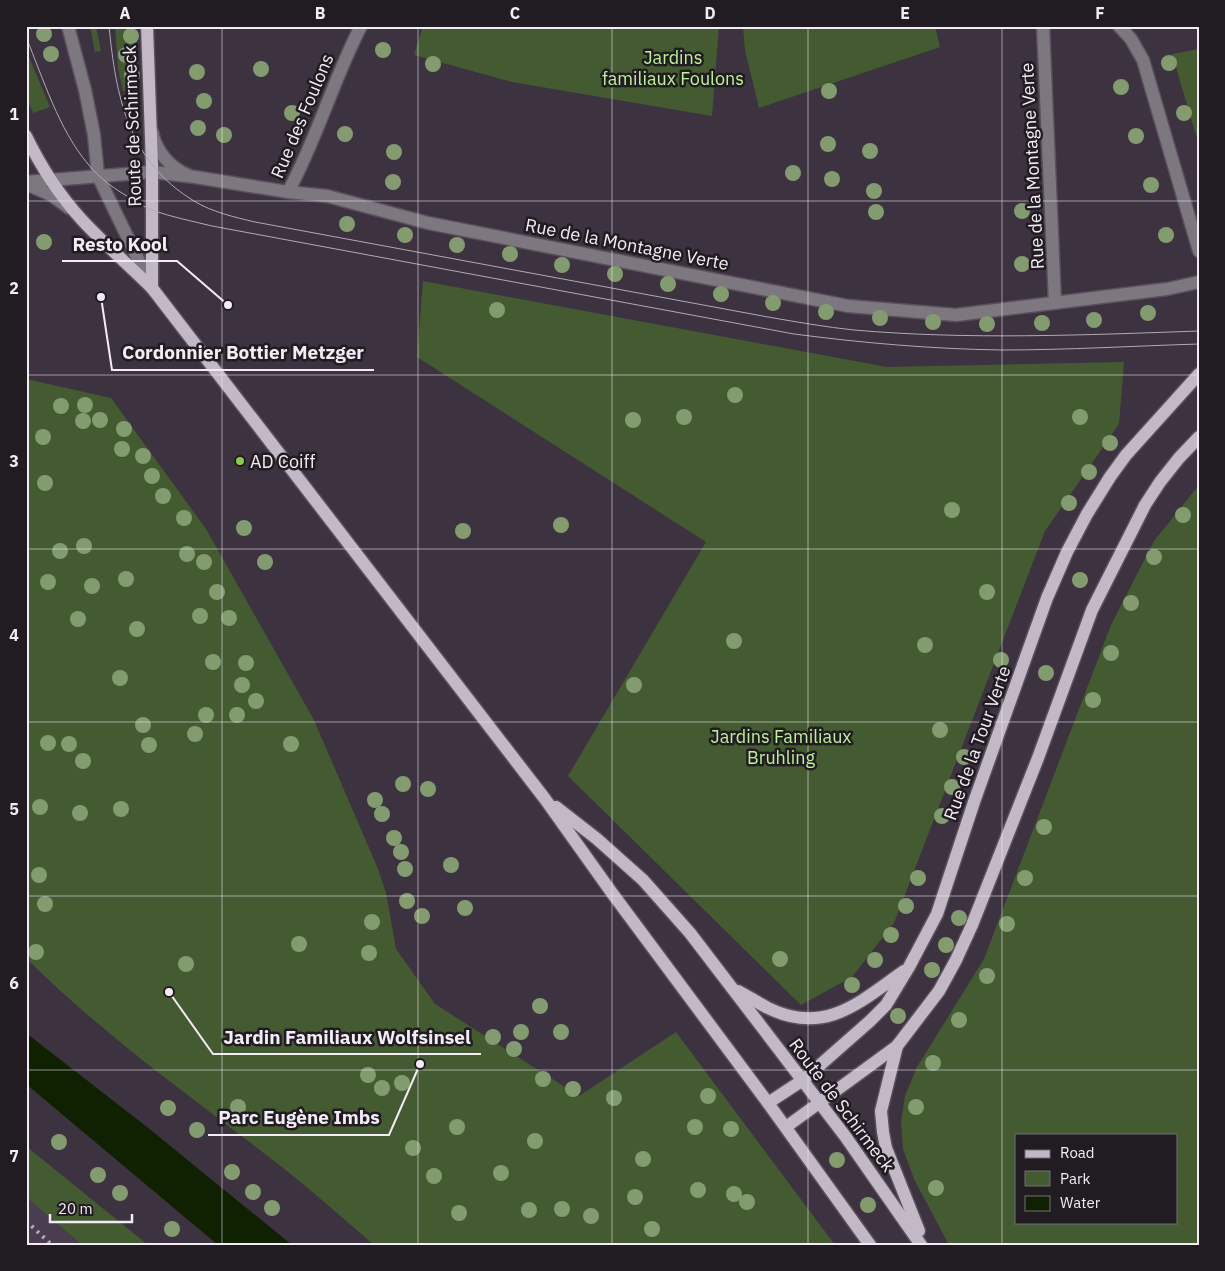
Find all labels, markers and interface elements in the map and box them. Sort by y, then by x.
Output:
text: A [120,3,131,23]
text: B [315,3,326,23]
text: C [510,3,520,23]
text: D [704,3,716,23]
text: E [900,3,910,23]
text: F [1095,3,1105,23]
street label: Route de Schirmeck [118,44,146,207]
park label: Jardins familiaux Foulons [602,46,744,90]
street label: Rue des Foulons [265,50,339,182]
street label: Rue de la Montagne Verte [1015,62,1049,270]
text: 1 [9,104,19,124]
street label: Rue de la Montagne Verte [523,213,731,275]
callout: Resto Kool [62,227,177,261]
text: Resto Kool [73,232,168,256]
text: 2 [9,278,19,298]
callout: Cordonnier Bottier Metzger [112,336,374,370]
text: Cordonnier Bottier Metzger [122,340,364,364]
place label: AD Coiff [250,450,315,473]
text: 3 [9,451,19,471]
marker: AD Coiff [234,455,246,467]
text: 4 [9,625,19,645]
street label: Rue de la Tour Verte [938,663,1016,823]
park label: Jardins Familiaux Bruhling [711,725,852,769]
text: 5 [9,799,19,819]
text: 6 [9,973,19,993]
callout: Jardin Familiaux Wolfsinsel [213,1020,481,1054]
text: Jardin Familiaux Wolfsinsel [223,1025,471,1049]
street label: Route de Schirmeck [784,1034,900,1177]
callout: Parc Eugène Imbs [208,1101,389,1135]
text: Parc Eugène Imbs [218,1105,380,1129]
legend [1015,1134,1178,1224]
text: Road [1060,1143,1095,1162]
text: 7 [9,1146,19,1166]
text: Park [1060,1169,1090,1188]
scale bar [50,1191,132,1223]
text: Water [1060,1193,1101,1212]
text: 20 m [58,1199,93,1218]

